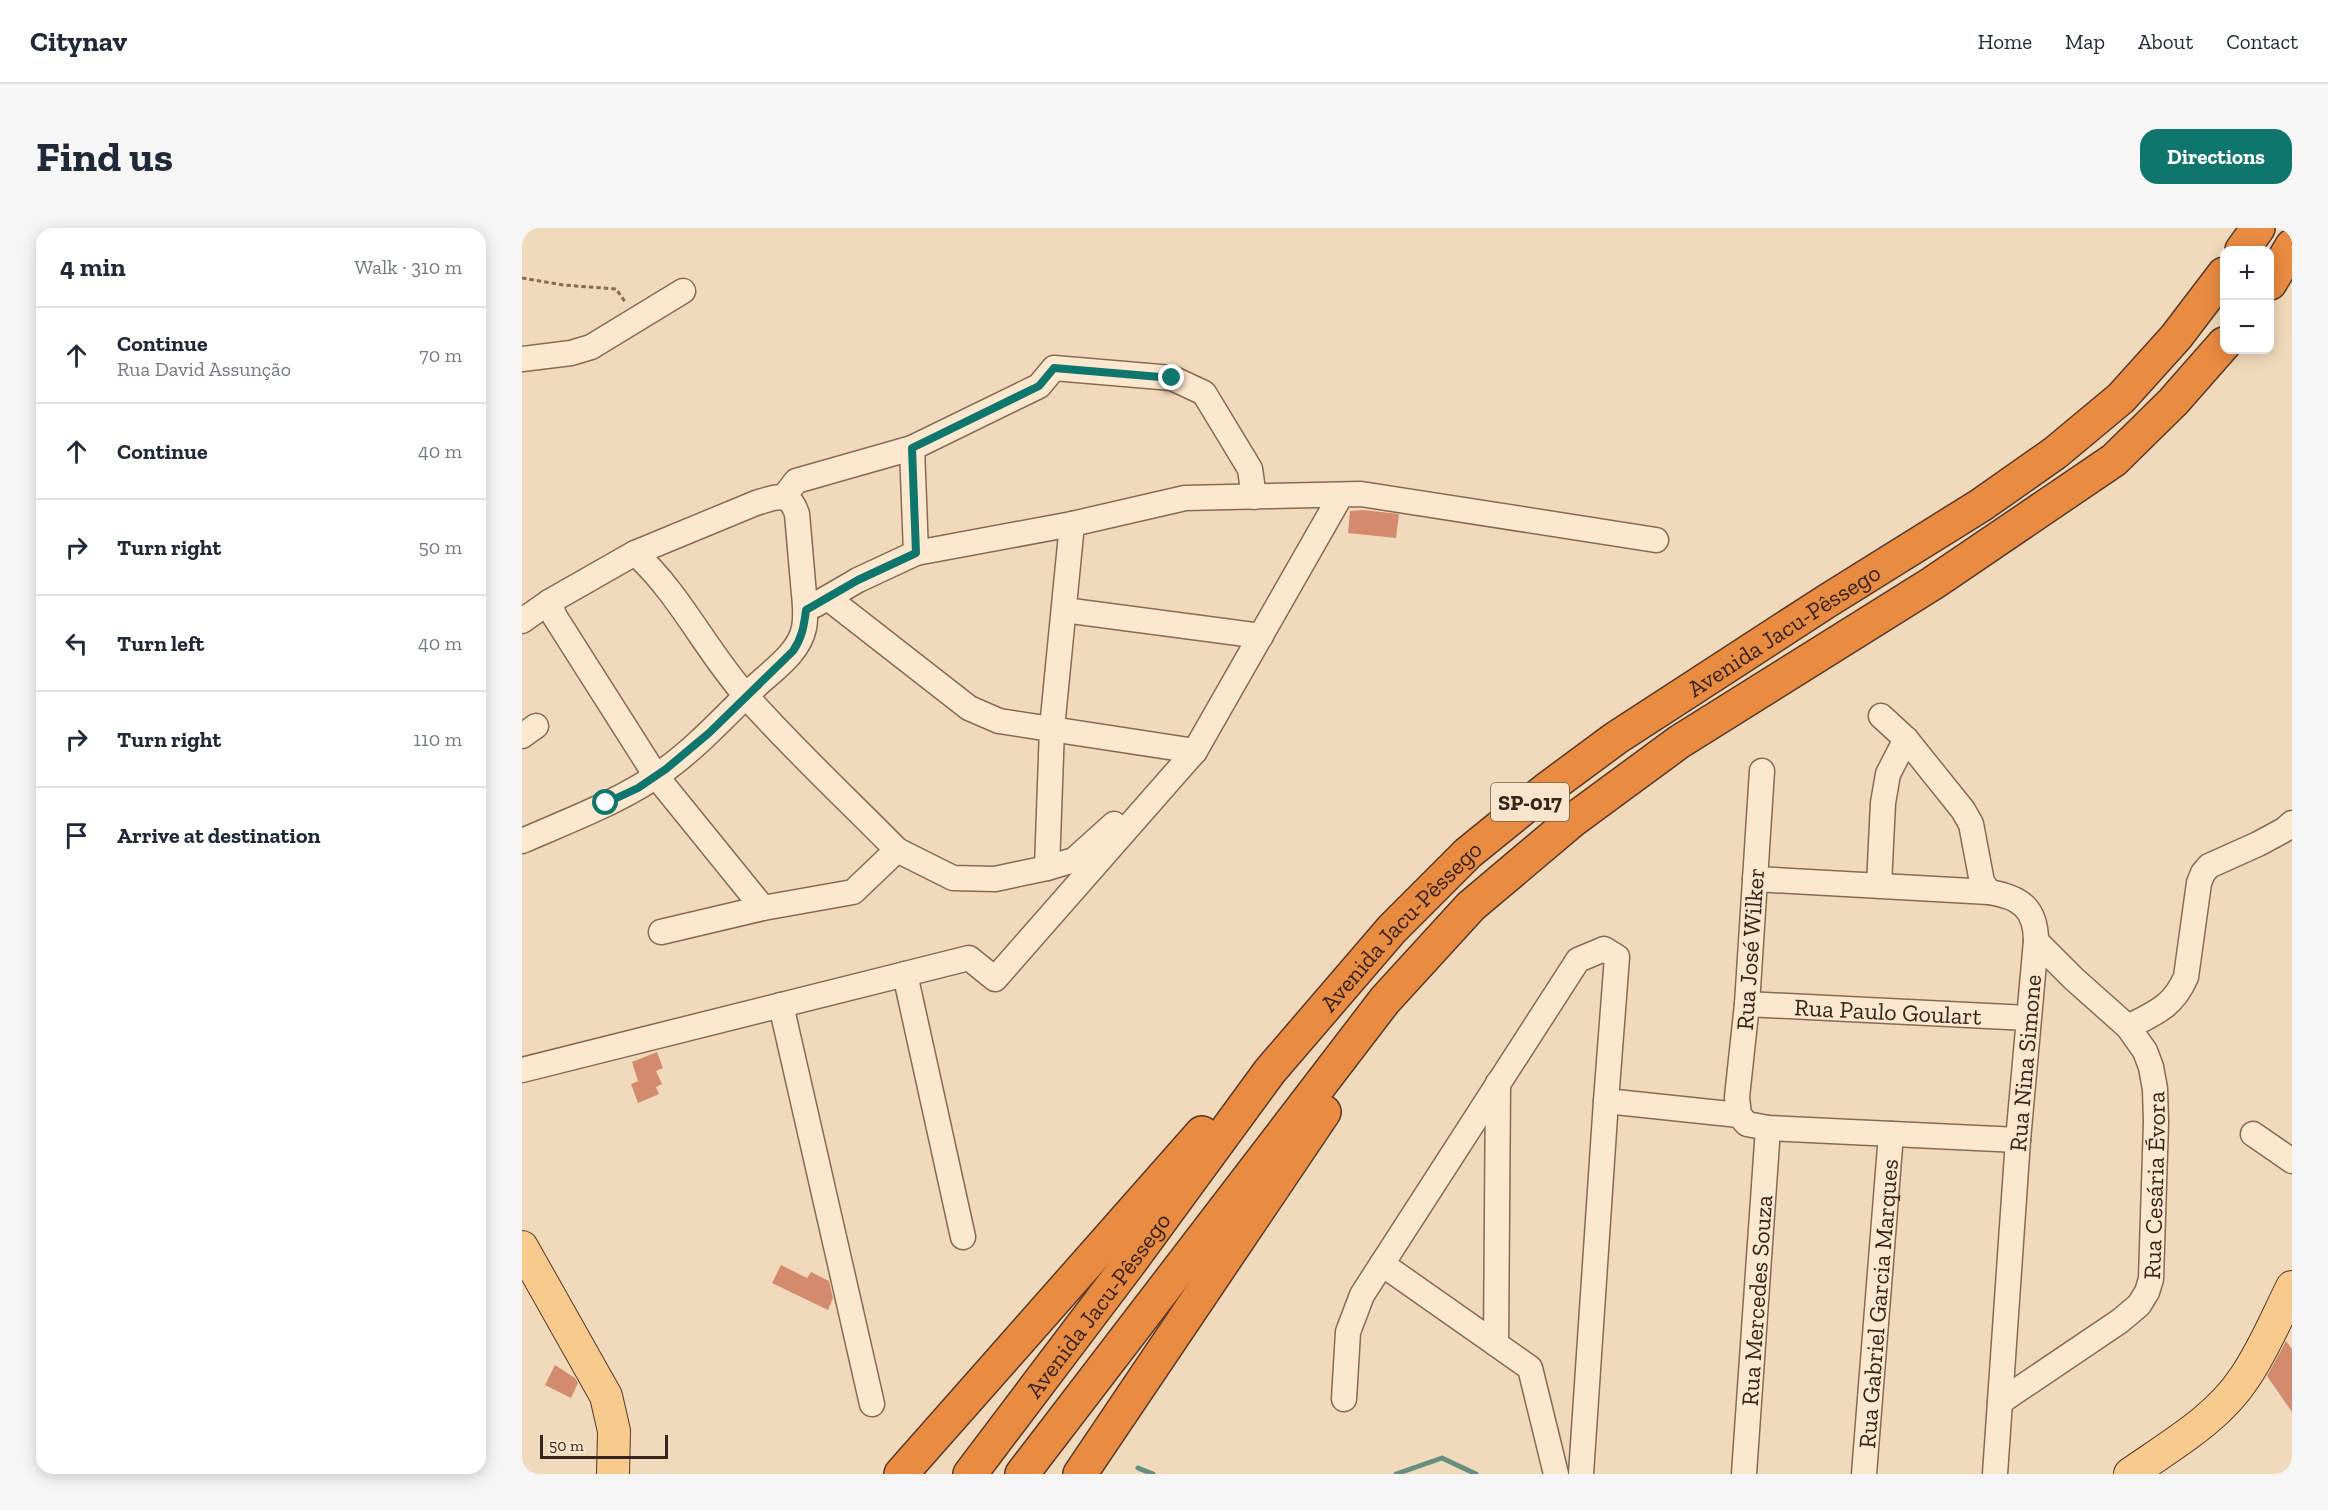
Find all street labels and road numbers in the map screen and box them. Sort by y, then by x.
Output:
street label: Avenida Jacu-Pêssego [1681,557,1885,703]
road number: SP-017 [1491,783,1569,821]
street label: Avenida Jacu-Pêssego [1313,834,1487,1017]
street label: Rua José Wilker [1730,867,1770,1031]
street label: Rua Nina Simone [2003,973,2047,1153]
street label: Rua Paulo Goulart [1793,992,1982,1030]
street label: Rua Cesária Évora [2136,1091,2171,1280]
street label: Rua Gabriel Garcia Marques [1852,1158,1903,1449]
street label: Rua Mercedes Souza [1734,1194,1778,1407]
street label: Avenida Jacu-Pêssego [1019,1206,1176,1403]

